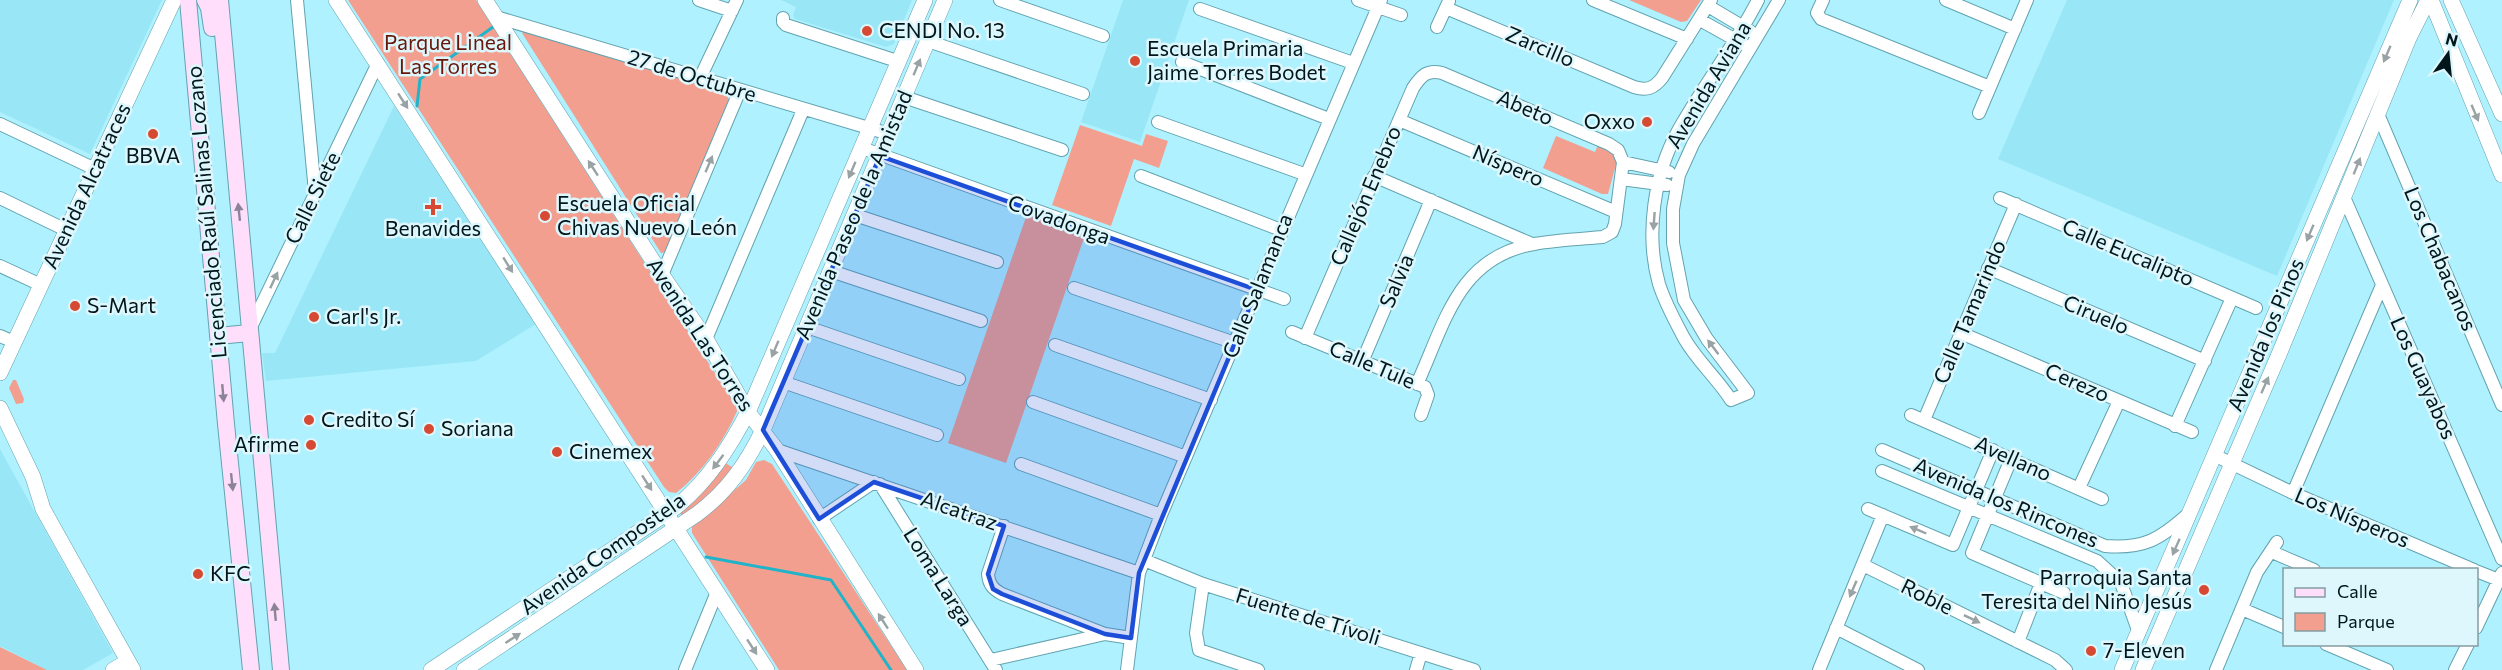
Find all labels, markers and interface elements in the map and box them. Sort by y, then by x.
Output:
street label: Avenida Aviana [1660,16,1755,152]
place label: CENDI No. 13 [879,17,1005,42]
street label: Zarcillo [1503,20,1579,71]
marker: CENDI No. 13 [860,24,874,38]
north arrow [2418,24,2478,84]
text: N [2444,28,2460,50]
park label: Parque Lineal Las Torres [384,29,512,78]
place label: Escuela Primaria Jaime Torres Bodet [1147,35,1326,84]
street label: 27 de Octubre [625,43,760,106]
one-way arrow [2382,45,2392,63]
marker: Escuela Primaria Jaime Torres Bodet [1128,54,1142,68]
one-way arrow [912,58,922,76]
street label: Licenciado Raúl Salinas Lozano [180,65,231,359]
street label: Abeto [1494,84,1558,130]
street label: Avenida Paseo de la Amistad [789,86,917,343]
one-way arrow [397,93,409,109]
street label: Avenida Alcatraces [36,99,135,272]
one-way arrow [2471,104,2480,122]
place label: Oxxo [1584,108,1635,133]
marker: Oxxo [1640,115,1654,129]
street label: Callejón Enebro [1324,122,1405,269]
marker: BBVA [146,127,160,141]
street label: Níspero [1469,138,1548,191]
place label: BBVA [126,142,180,167]
street label: Calle Siete [279,147,345,247]
one-way arrow [704,154,714,172]
one-way arrow [2353,157,2362,175]
one-way arrow [587,160,598,176]
one-way arrow [848,161,857,178]
street label: Los Chabacanos [2400,183,2483,334]
street label: Covadonga [1005,189,1114,249]
place label: Escuela Oficial Chivas Nuevo León [557,190,737,239]
marker: Benavides [426,200,440,214]
one-way arrow [234,202,244,221]
marker: Escuela Oficial Chivas Nuevo León [538,209,552,223]
street label: Calle Salamanca [1216,210,1297,361]
one-way arrow [1649,212,1658,231]
street label: Calle Eucalipto [2059,213,2198,291]
place label: Benavides [385,215,481,240]
one-way arrow [2305,224,2315,242]
street label: Calle Tamarindo [1927,236,2010,387]
street label: Salvia [1373,250,1418,311]
street label: Avenida Las Torres [642,253,760,416]
street label: Avenida los Pinos [2221,254,2308,415]
one-way arrow [503,257,514,274]
one-way arrow [269,272,278,289]
street label: Ciruelo [2060,289,2133,339]
place label: S-Mart [87,292,156,317]
marker: S-Mart [68,299,82,313]
place label: Carl's Jr. [326,303,401,328]
marker: Carl's Jr. [307,310,321,324]
street label: Los Guayabos [2386,312,2463,443]
street label: Calle Tule [1326,334,1419,393]
one-way arrow [1706,339,1719,355]
one-way arrow [771,340,780,357]
street label: Cerezo [2042,357,2114,406]
one-way arrow [2261,376,2270,393]
one-way arrow [219,383,228,402]
place label: Credito Sí [321,406,415,431]
marker: Credito Sí [302,413,316,427]
place label: Soriana [441,415,514,440]
marker: Soriana [422,422,436,436]
street label: Avellano [1971,430,2056,486]
place label: Afirme [233,431,299,456]
marker: Afirme [304,438,318,452]
place label: Cinemex [569,438,652,463]
marker: Cinemex [550,445,564,459]
street label: Avenida los Rincones [1911,451,2103,552]
one-way arrow [712,453,724,469]
one-way arrow [227,473,237,492]
one-way arrow [641,475,652,491]
street label: Los Nísperos [2291,481,2414,552]
street label: Alcatraz [918,485,1001,534]
street label: Avenida Compostela [515,487,689,619]
street label: Loma Larga [899,522,979,630]
one-way arrow [1908,525,1926,535]
one-way arrow [2172,539,2181,556]
place label: KFC [210,560,251,585]
place label: Parroquia Santa Teresita del Niño Jesús [1981,564,2192,613]
marker: KFC [191,567,205,581]
legend [2283,568,2478,646]
street label: Roble [1898,572,1958,619]
one-way arrow [1848,580,1858,598]
text: Calle [2337,580,2377,602]
street label: Fuente de Tívoli [1233,582,1384,649]
marker: Parroquia Santa Teresita del Niño Jesús [2197,583,2211,597]
one-way arrow [271,602,280,621]
text: Parque [2337,610,2395,632]
one-way arrow [878,613,889,629]
one-way arrow [1963,614,1981,624]
one-way arrow [505,633,521,644]
place label: 7-Eleven [2103,637,2185,662]
one-way arrow [747,639,758,655]
marker: 7-Eleven [2084,644,2098,658]

